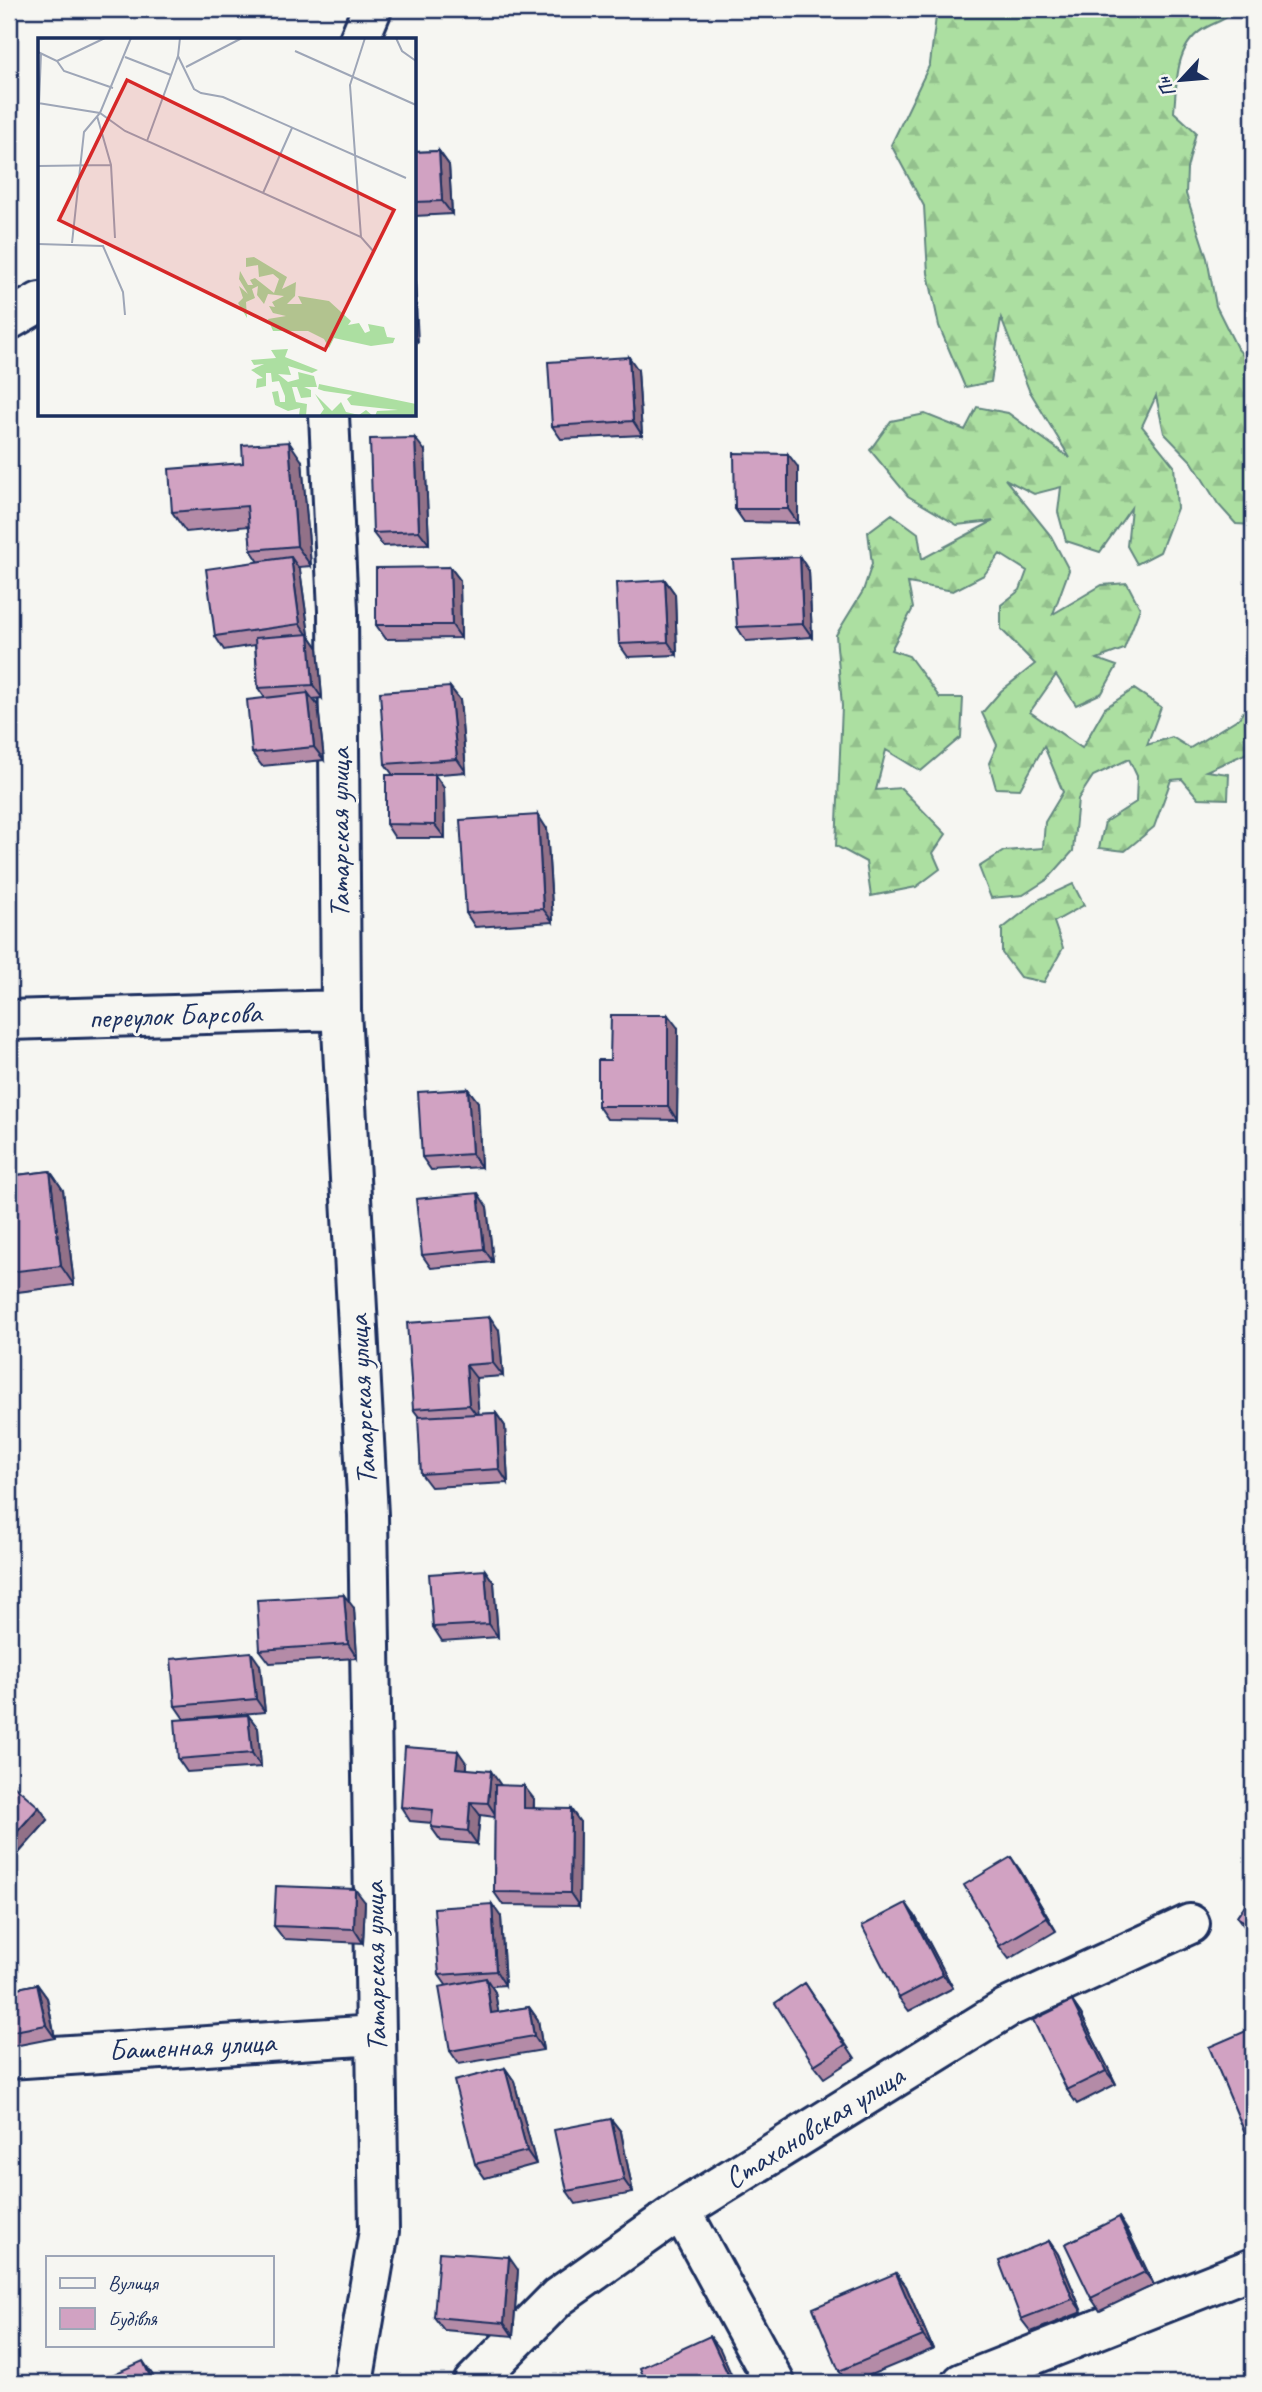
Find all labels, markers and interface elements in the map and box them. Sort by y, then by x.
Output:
inset map [38,38,416,416]
north arrow [1146,46,1216,116]
text: Пн [1151,71,1182,101]
street label: Татарская улица [320,746,358,918]
street label: переулок Барсова [88,993,264,1037]
street label: Татарская улица [338,1312,385,1486]
street label: Татарская улица [354,1880,395,2053]
street label: Башенная улица [108,2023,278,2069]
street label: Стахановская улица [717,2056,913,2197]
legend [46,2256,273,2346]
text: Вулиця [108,2270,159,2296]
text: Будівля [108,2306,158,2332]

